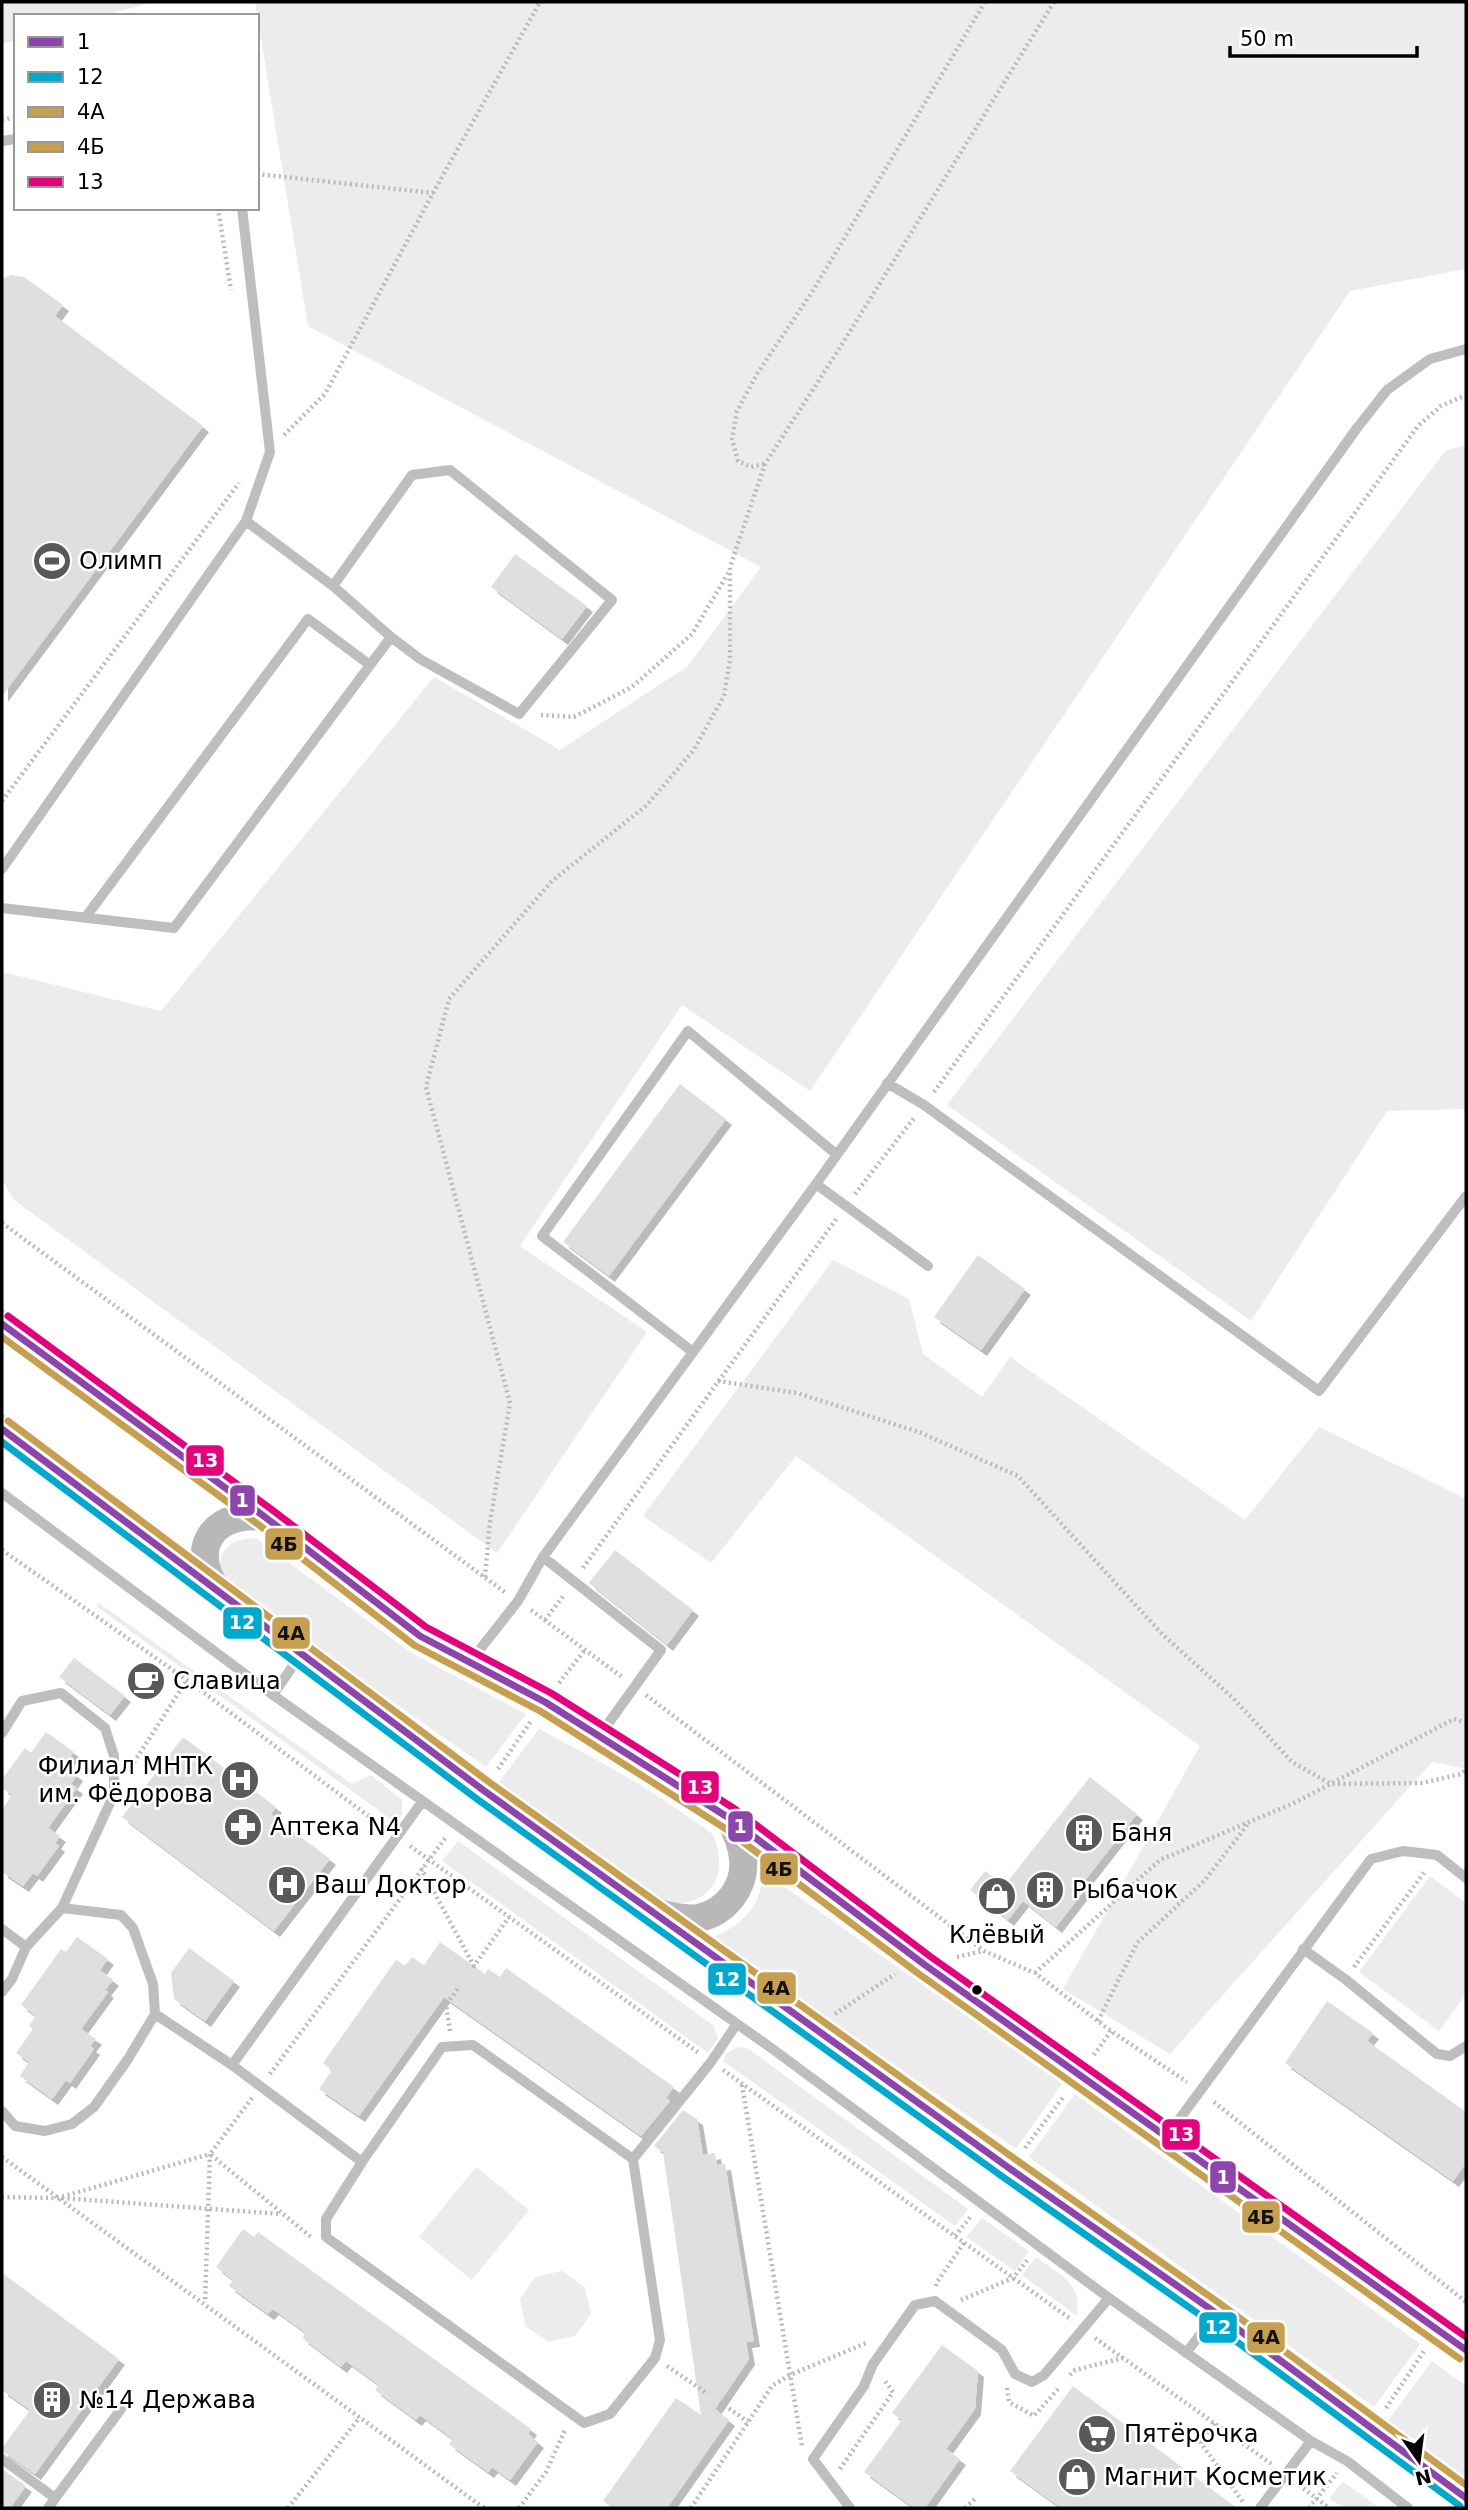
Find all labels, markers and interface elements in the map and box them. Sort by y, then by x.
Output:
legend [14,14,259,210]
scale bar [1230,14,1417,58]
text: 50 m [1240,27,1294,51]
text: 1 [77,30,90,54]
text: 12 [77,65,104,89]
text: 4А [77,100,105,124]
text: 4Б [77,135,105,159]
text: 13 [77,170,104,194]
sports icon: Олимп [31,540,73,582]
place label: Олимп [79,547,163,575]
line badge: 13 [185,1444,225,1477]
text: 13 [192,1449,218,1471]
line badge: 1 [229,1484,256,1517]
text: 1 [235,1489,249,1511]
line badge: 4Б [264,1527,304,1561]
text: 4Б [270,1533,298,1555]
line badge: 12 [222,1606,263,1640]
text: 12 [229,1611,255,1633]
line badge: 4А [271,1616,311,1650]
text: 4А [277,1622,305,1644]
cafe icon: Славица [125,1660,167,1702]
place label: Славица [173,1667,281,1695]
place label: Филиал МНТК им. Фёдорова [38,1752,213,1808]
hospital icon: Филиал МНТК им. Фёдорова [219,1759,261,1801]
line badge: 13 [680,1770,720,1804]
text: 13 [687,1776,713,1798]
pharmacy icon: Аптека N4 [222,1806,264,1848]
line badge: 1 [727,1810,754,1843]
building icon: Баня [1063,1812,1105,1854]
place label: Аптека N4 [270,1813,401,1841]
text: 1 [733,1815,747,1837]
place label: Баня [1111,1819,1172,1847]
line badge: 4Б [759,1852,799,1886]
text: 4Б [765,1858,793,1880]
hospital icon: Ваш Доктор [266,1864,308,1906]
building icon: Рыбачок [1024,1869,1066,1911]
place label: Ваш Доктор [314,1871,467,1899]
shop icon: Клёвый [976,1875,1018,1917]
place label: Рыбачок [1072,1876,1178,1904]
place label: Клёвый [949,1921,1045,1949]
line badge: 12 [707,1962,747,1996]
text: 12 [714,1968,740,1990]
line badge: 4А [756,1971,797,2005]
text: 4А [762,1977,790,1999]
unlabelled marker [970,1983,984,1997]
line badge: 13 [1161,2118,1201,2151]
text: 13 [1168,2123,1194,2145]
line badge: 1 [1209,2160,1237,2194]
text: 1 [1216,2166,1230,2188]
line badge: 4Б [1241,2200,1281,2234]
text: 4Б [1247,2206,1275,2228]
line badge: 12 [1198,2311,1238,2344]
text: 12 [1205,2316,1231,2338]
line badge: 4А [1246,2321,1286,2354]
text: 4А [1252,2326,1280,2348]
building icon: №14 Держава [31,2379,73,2421]
place label: №14 Держава [79,2386,256,2414]
supermarket icon: Пятёрочка [1076,2413,1118,2455]
place label: Пятёрочка [1124,2420,1259,2448]
north arrow [1384,2426,1454,2496]
shop icon: Магнит Косметик [1056,2456,1098,2498]
place label: Магнит Косметик [1104,2463,1327,2491]
text: N [1413,2465,1433,2490]

